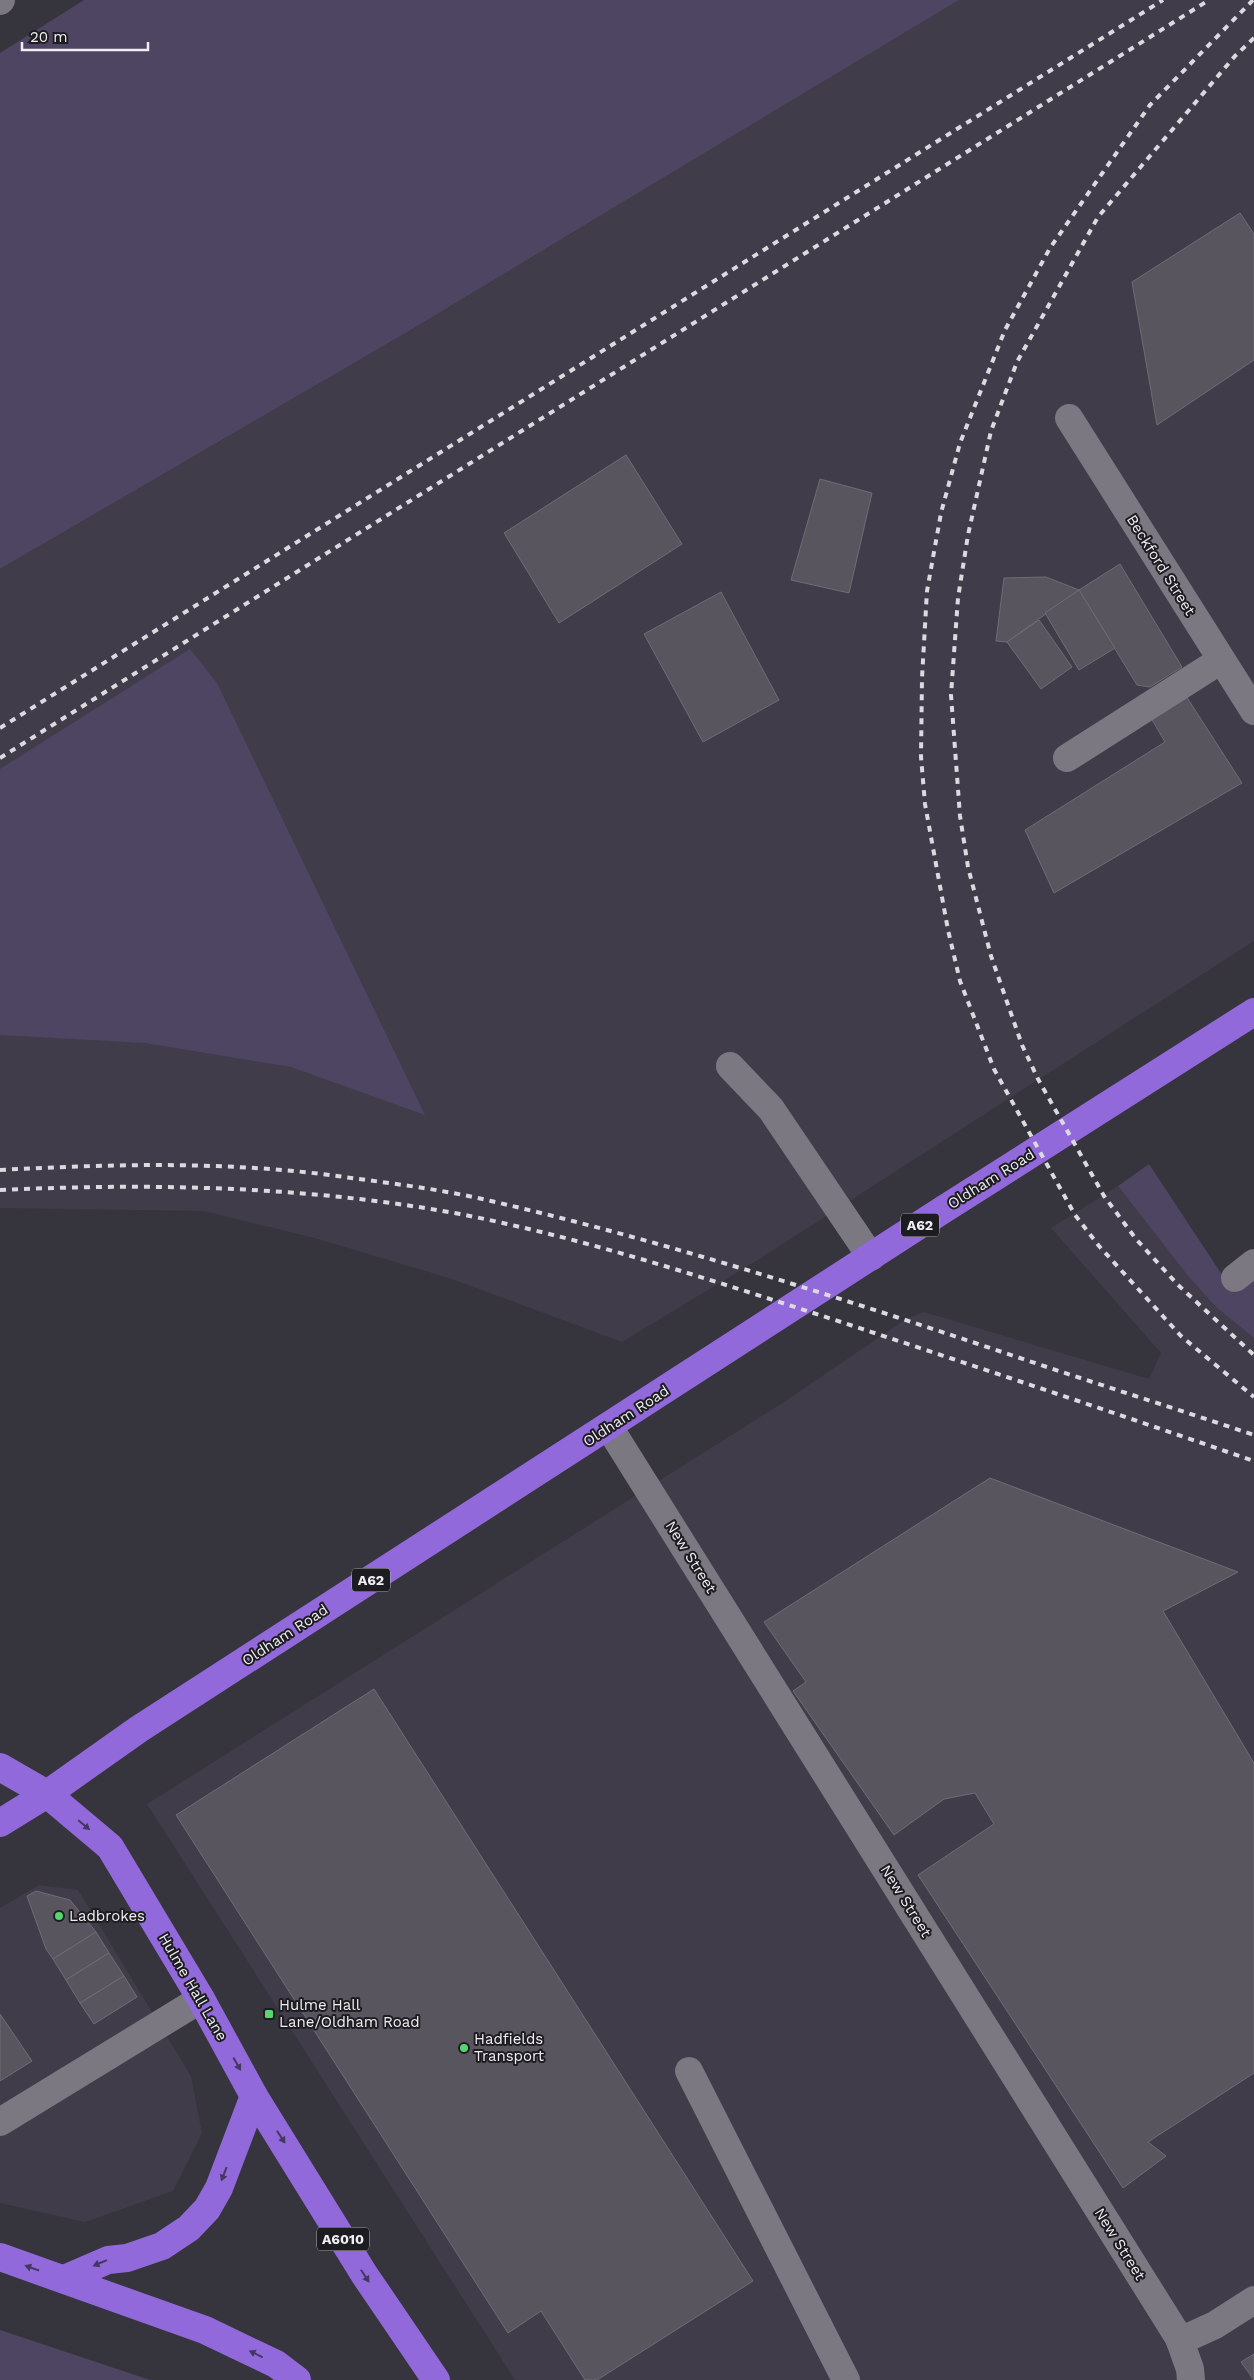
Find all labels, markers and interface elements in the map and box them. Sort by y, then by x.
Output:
scale bar [22,20,149,52]
text: 20 m [30,28,68,46]
street label: Beckford Street [1123,511,1200,619]
street label: Oldham Road [944,1145,1038,1213]
road number: A62 [901,1214,939,1236]
street label: Oldham Road [580,1381,672,1451]
street label: New Street [662,1518,721,1597]
road number: A62 [352,1568,390,1592]
street label: Oldham Road [239,1600,331,1670]
one-way arrow [78,1819,90,1831]
street label: New Street [877,1862,936,1941]
place label: Ladbrokes [69,1907,145,1925]
marker: Ladbrokes [53,1910,65,1922]
street label: Hulme Hall Lane [155,1930,231,2044]
place label: Hulme Hall Lane/Oldham Road [279,1996,420,2031]
marker: Hulme Hall Lane/Oldham Road [263,2008,275,2020]
place label: Hadfields Transport [474,2030,545,2065]
marker: Hadfields Transport [458,2042,470,2054]
one-way arrow [232,2057,241,2070]
one-way arrow [276,2130,285,2143]
one-way arrow [220,2167,228,2181]
street label: New Street [1091,2205,1150,2284]
road number: A6010 [317,2228,369,2250]
one-way arrow [93,2260,107,2268]
one-way arrow [24,2264,39,2271]
one-way arrow [361,2269,370,2282]
one-way arrow [249,2350,263,2358]

